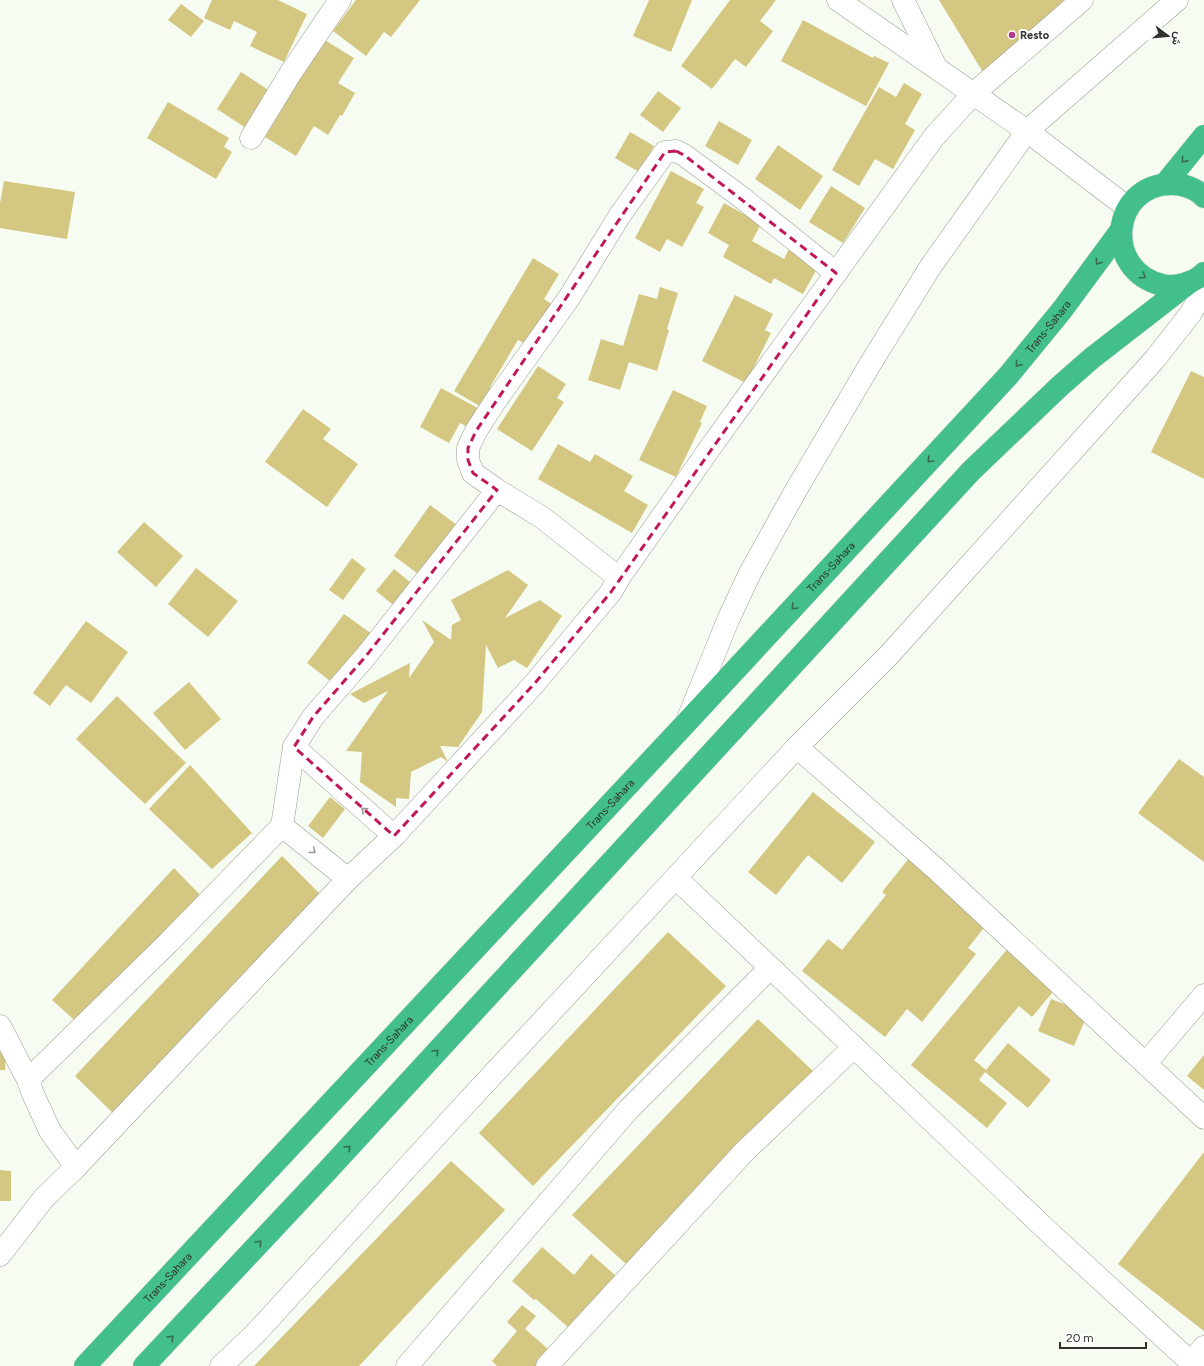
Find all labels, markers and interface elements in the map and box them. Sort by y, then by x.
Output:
north arrow [1148,16,1188,56]
place label: Resto [1020,29,1050,42]
marker: Resto [1007,30,1017,40]
text: ش [1169,30,1185,47]
one-way arrow [1182,155,1189,163]
one-way arrow [1095,257,1102,264]
one-way arrow [1139,271,1146,279]
street label: Trans-Sahara [1023,298,1074,356]
one-way arrow [1015,360,1022,367]
one-way arrow [927,455,935,463]
street label: Trans-Sahara [805,539,858,595]
one-way arrow [791,602,799,610]
street label: Trans-Sahara [584,777,637,832]
one-way arrow [362,808,369,815]
one-way arrow [308,846,315,853]
street label: Trans-Sahara [363,1013,416,1069]
one-way arrow [431,1049,439,1057]
one-way arrow [343,1145,350,1152]
one-way arrow [255,1240,262,1248]
street label: Trans-Sahara [141,1250,195,1306]
scale bar [1060,1324,1146,1350]
text: 20 m [1066,1331,1094,1345]
one-way arrow [166,1335,173,1342]

